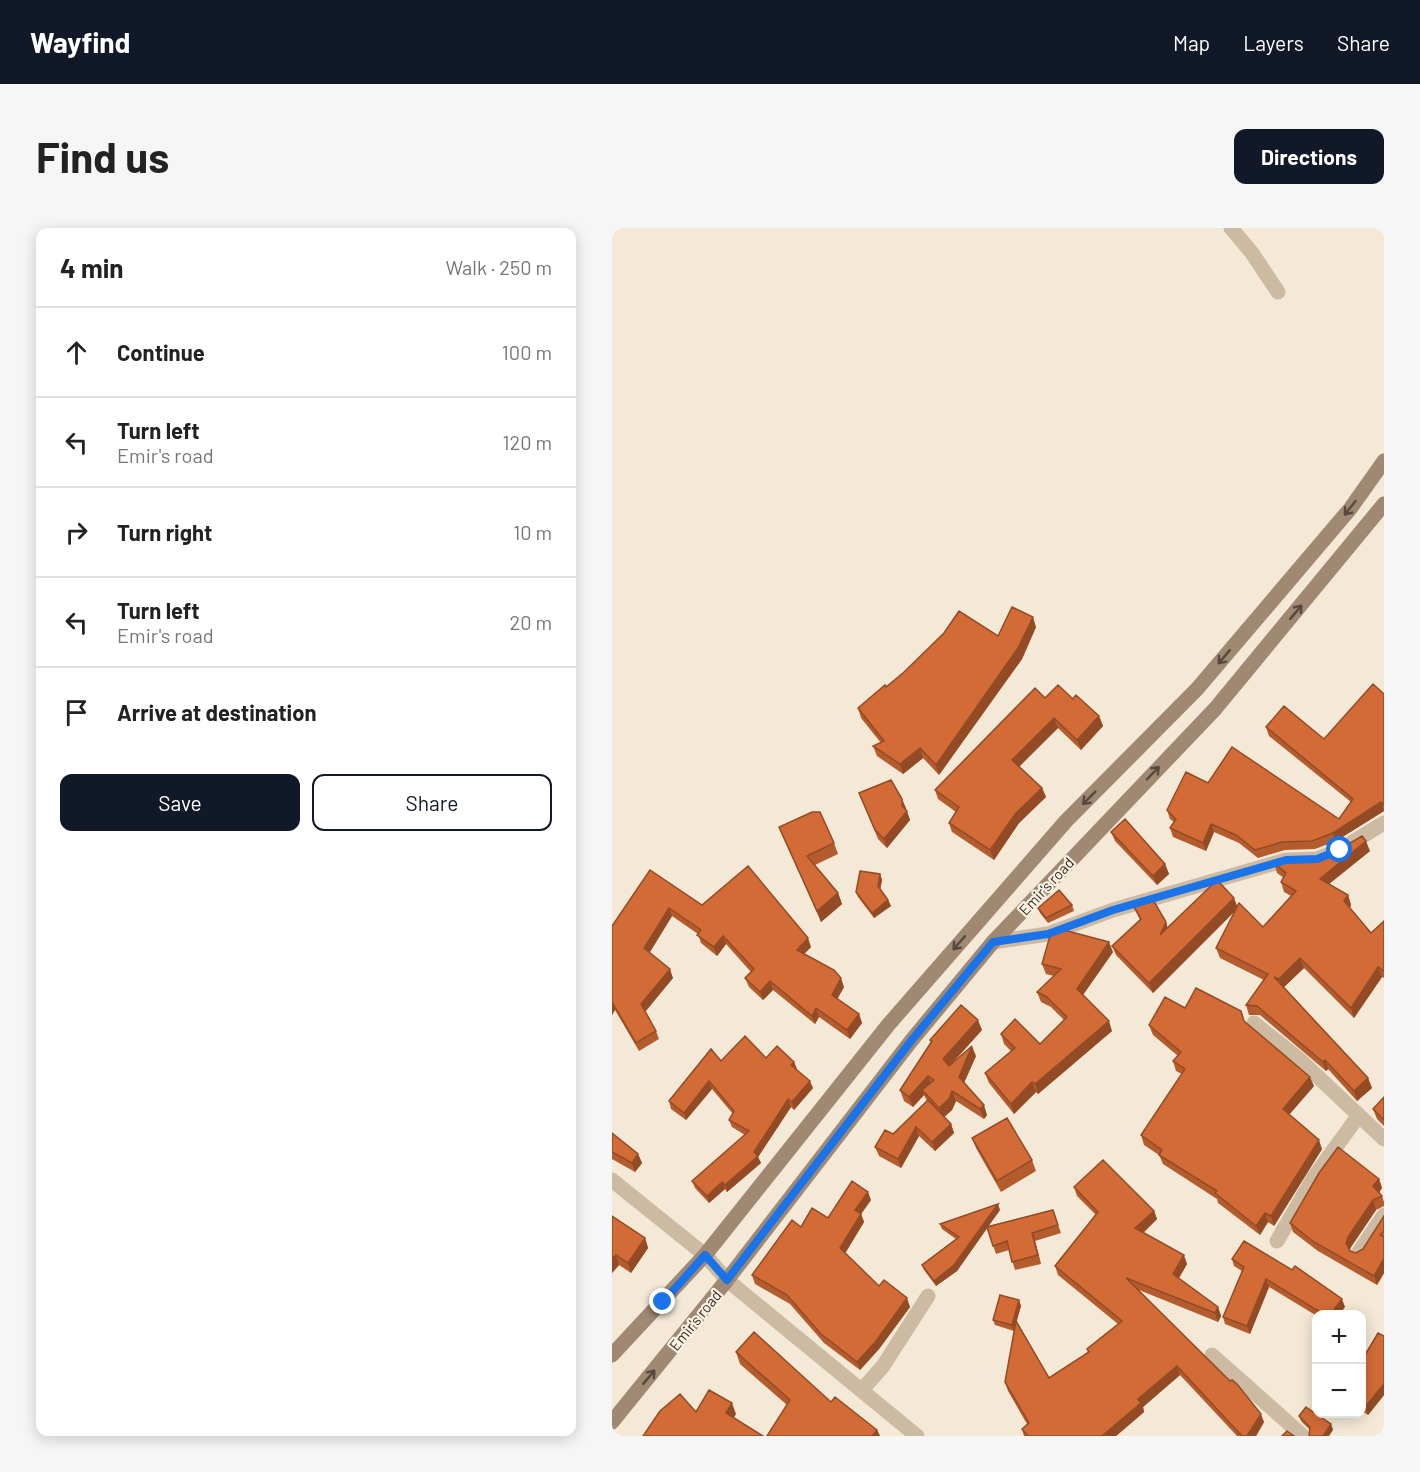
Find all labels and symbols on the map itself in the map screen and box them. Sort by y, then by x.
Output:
one-way arrow [1343,500,1356,516]
one-way arrow [1290,604,1303,620]
one-way arrow [1217,649,1231,664]
one-way arrow [1146,766,1160,781]
one-way arrow [1082,790,1097,805]
route start [1326,836,1352,862]
street label: Emir's road [1015,853,1077,919]
one-way arrow [953,935,966,951]
street label: Emir's road [665,1286,725,1354]
route end [649,1288,675,1314]
one-way arrow [643,1369,656,1385]

